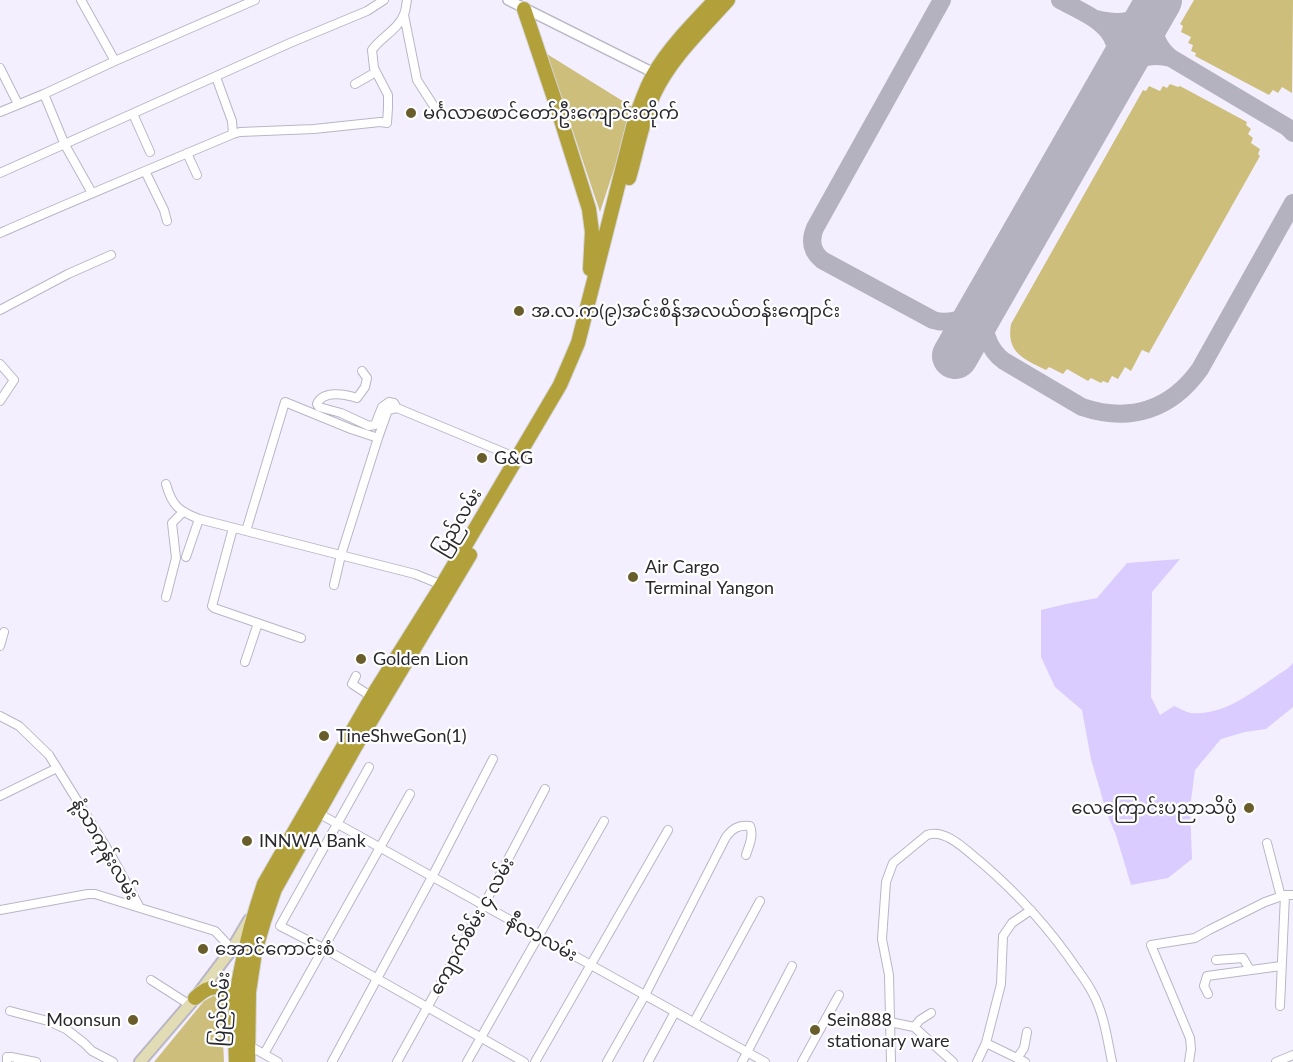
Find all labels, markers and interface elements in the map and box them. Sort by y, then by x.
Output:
place label: မင်္ဂလာဖောင်တော်ဦးကျောင်းတိုက် [423,102,679,124]
marker: မင်္ဂလာဖောင်တော်ဦးကျောင်းတိုက် [404,106,418,120]
place label: အ.လ.က(၉)အင်းစိန်အလယ်တန်းကျောင်း [531,300,840,322]
marker: အ.လ.က(၉)အင်းစိန်အလယ်တန်းကျောင်း [512,304,526,318]
place label: G&G [494,447,533,469]
marker: G&G [475,451,489,465]
street label: ပြည်လမ်း [429,484,487,560]
place label: Air Cargo Terminal Yangon [645,556,774,598]
marker: Air Cargo Terminal Yangon [626,570,640,584]
place label: Golden Lion [373,648,469,670]
marker: Golden Lion [354,652,368,666]
place label: TineShweGon(1) [336,725,467,747]
marker: TineShweGon(1) [317,729,331,743]
street label: နံ့သာကုန်းလမ်း [67,794,143,904]
place label: လေကြောင်းပညာသိပ္ပံ [1071,797,1237,819]
marker: လေကြောင်းပညာသိပ္ပံ [1242,801,1256,815]
place label: INNWA Bank [259,830,366,852]
marker: INNWA Bank [240,834,254,848]
street label: ကျောက်စိမ်း ၄ လမ်း [425,853,519,999]
street label: နီလာလမ်း [503,910,581,966]
place label: အောင်ကောင်းစံ [215,938,335,960]
marker: အောင်ကောင်းစံ [196,942,210,956]
street label: ပြည်လမ်း [208,971,234,1047]
place label: Moonsun [46,1009,121,1031]
place label: Sein888 stationary ware [827,1009,949,1052]
marker: Moonsun [126,1013,140,1027]
marker: Sein888 stationary ware [808,1023,822,1037]

